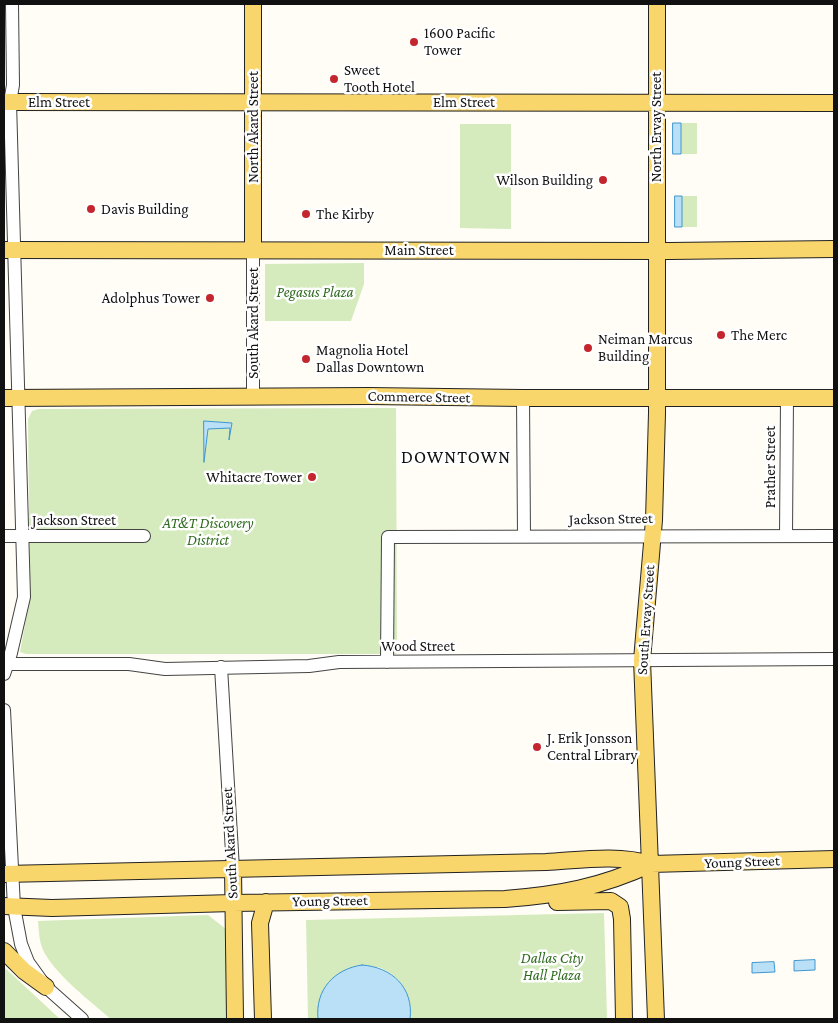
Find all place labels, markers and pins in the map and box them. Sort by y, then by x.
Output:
place label: 1600 Pacific Tower [424,24,495,59]
marker: 1600 Pacific Tower [408,36,420,48]
place label: Sweet Tooth Hotel [344,61,415,96]
marker: Sweet Tooth Hotel [328,73,340,85]
place label: Wilson Building [496,171,593,189]
marker: Wilson Building [597,174,609,186]
place label: Davis Building [101,200,189,218]
marker: Davis Building [85,203,97,215]
place label: The Kirby [316,205,374,223]
marker: The Kirby [300,208,312,220]
place label: Adolphus Tower [102,289,200,307]
marker: Adolphus Tower [204,292,216,304]
place label: The Merc [731,326,787,344]
marker: The Merc [715,329,727,341]
place label: Neiman Marcus Building [598,330,693,365]
place label: Magnolia Hotel Dallas Downtown [316,341,424,376]
marker: Neiman Marcus Building [582,342,594,354]
marker: Magnolia Hotel Dallas Downtown [300,353,312,365]
place label: Whitacre Tower [206,468,302,486]
marker: Whitacre Tower [306,471,318,483]
place label: J. Erik Jonsson Central Library [547,729,637,764]
marker: J. Erik Jonsson Central Library [531,741,543,753]

